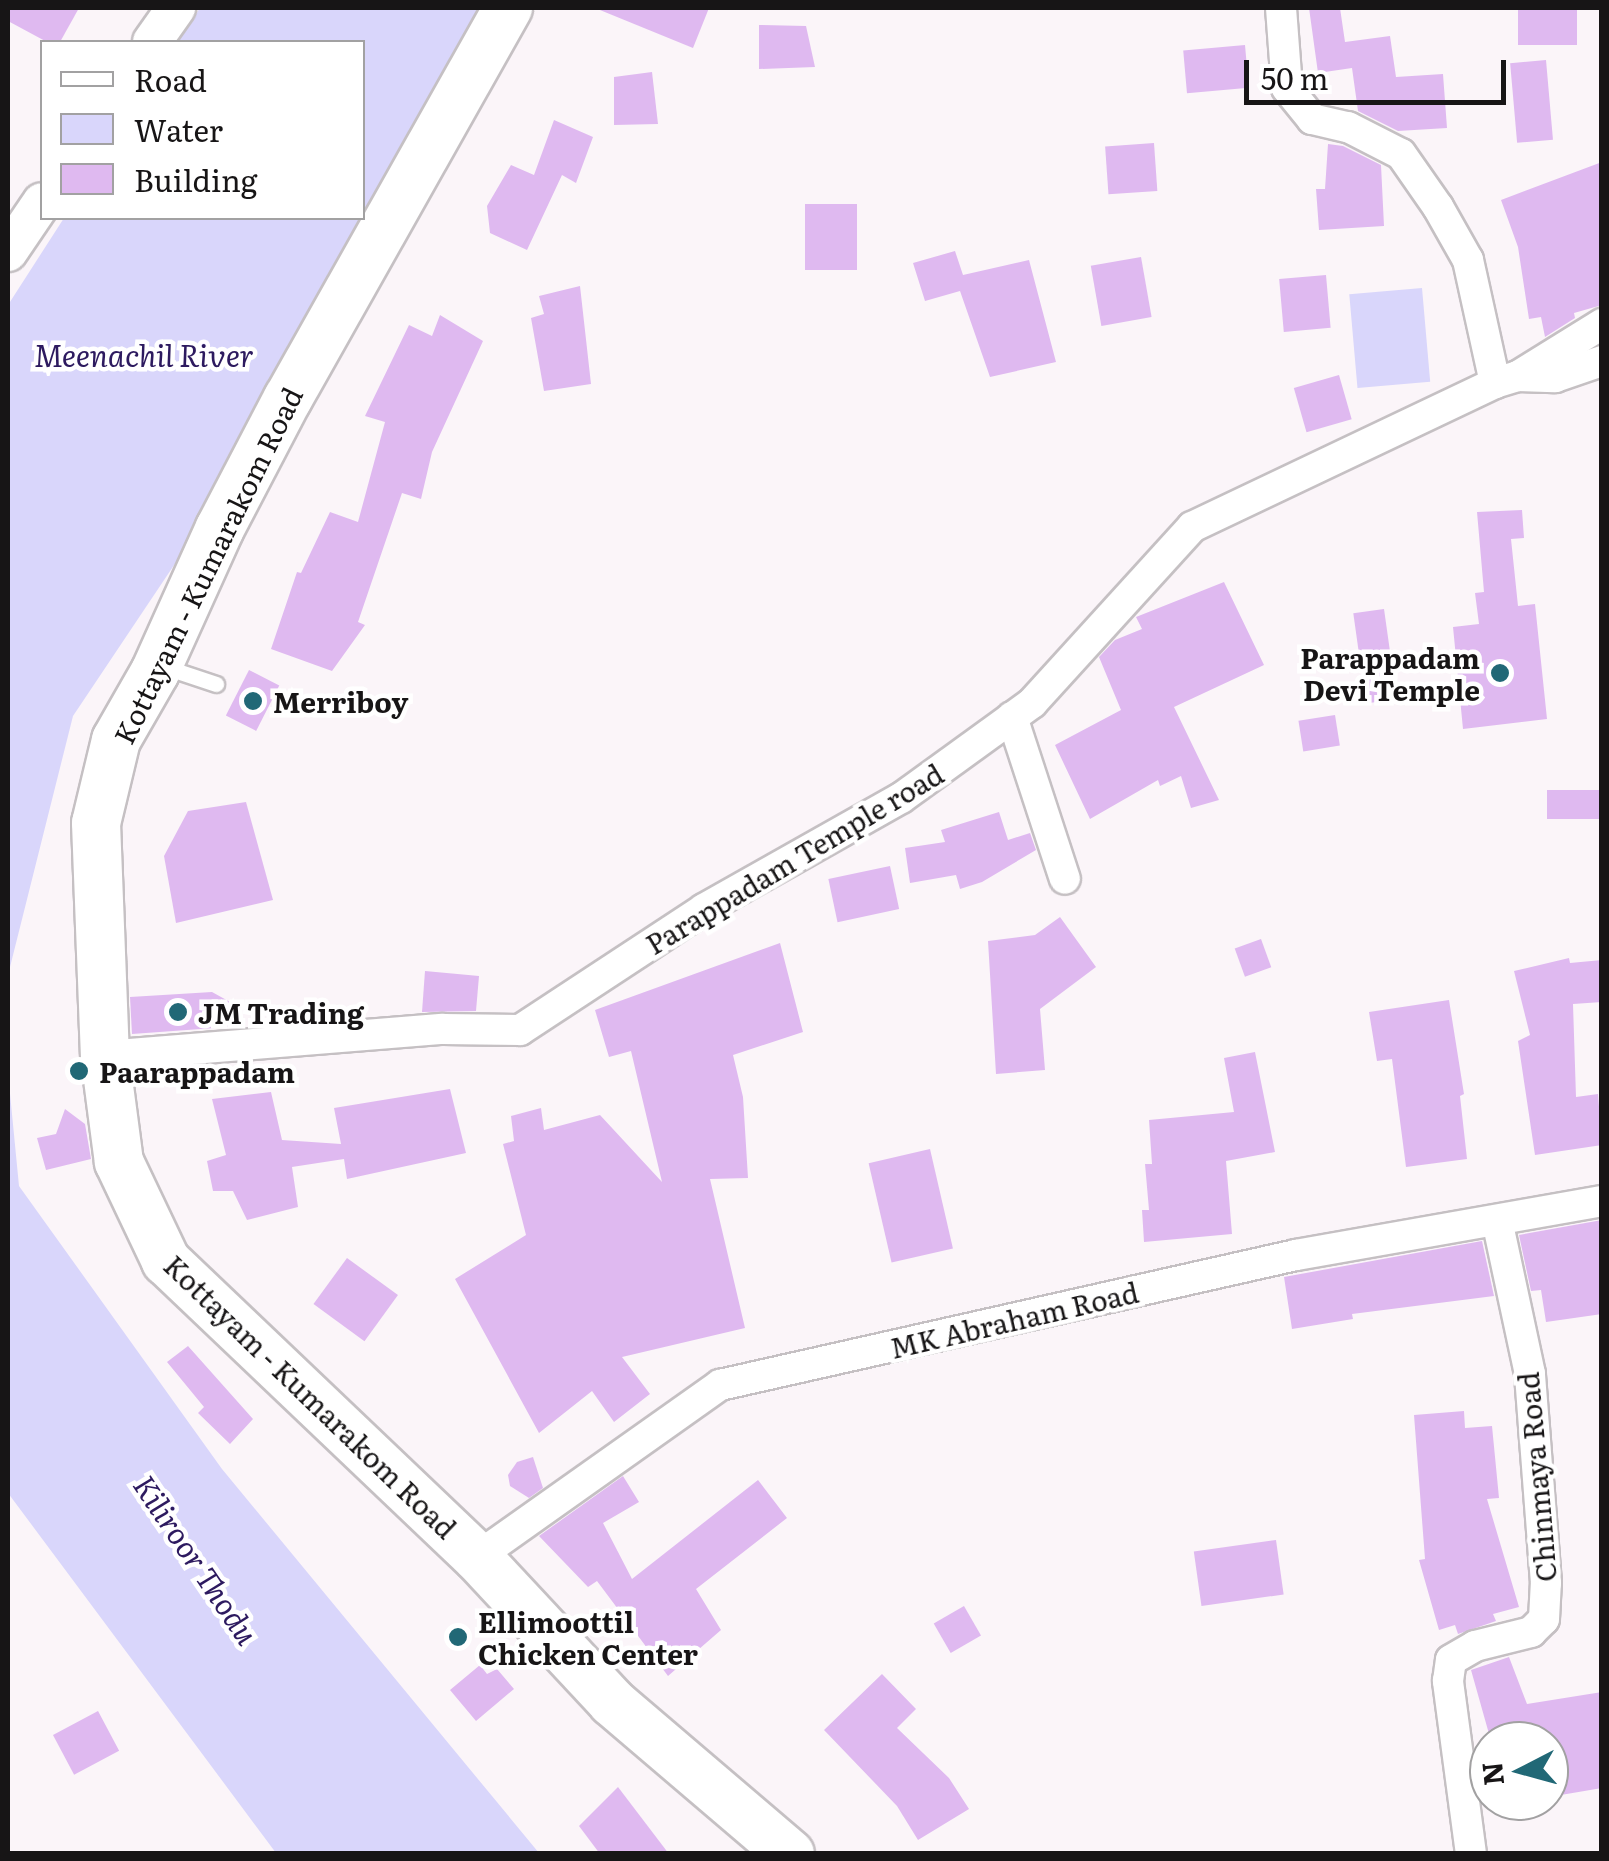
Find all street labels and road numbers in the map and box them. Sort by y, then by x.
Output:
street label: Kottayam - Kumarakom Road [106,381,308,749]
street label: Parappadam Temple road [639,756,949,960]
street label: Kottayam - Kumarakom Road [158,1248,464,1544]
street label: MK Abraham Road [887,1274,1141,1364]
street label: Chinmaya Road [1510,1371,1562,1583]

